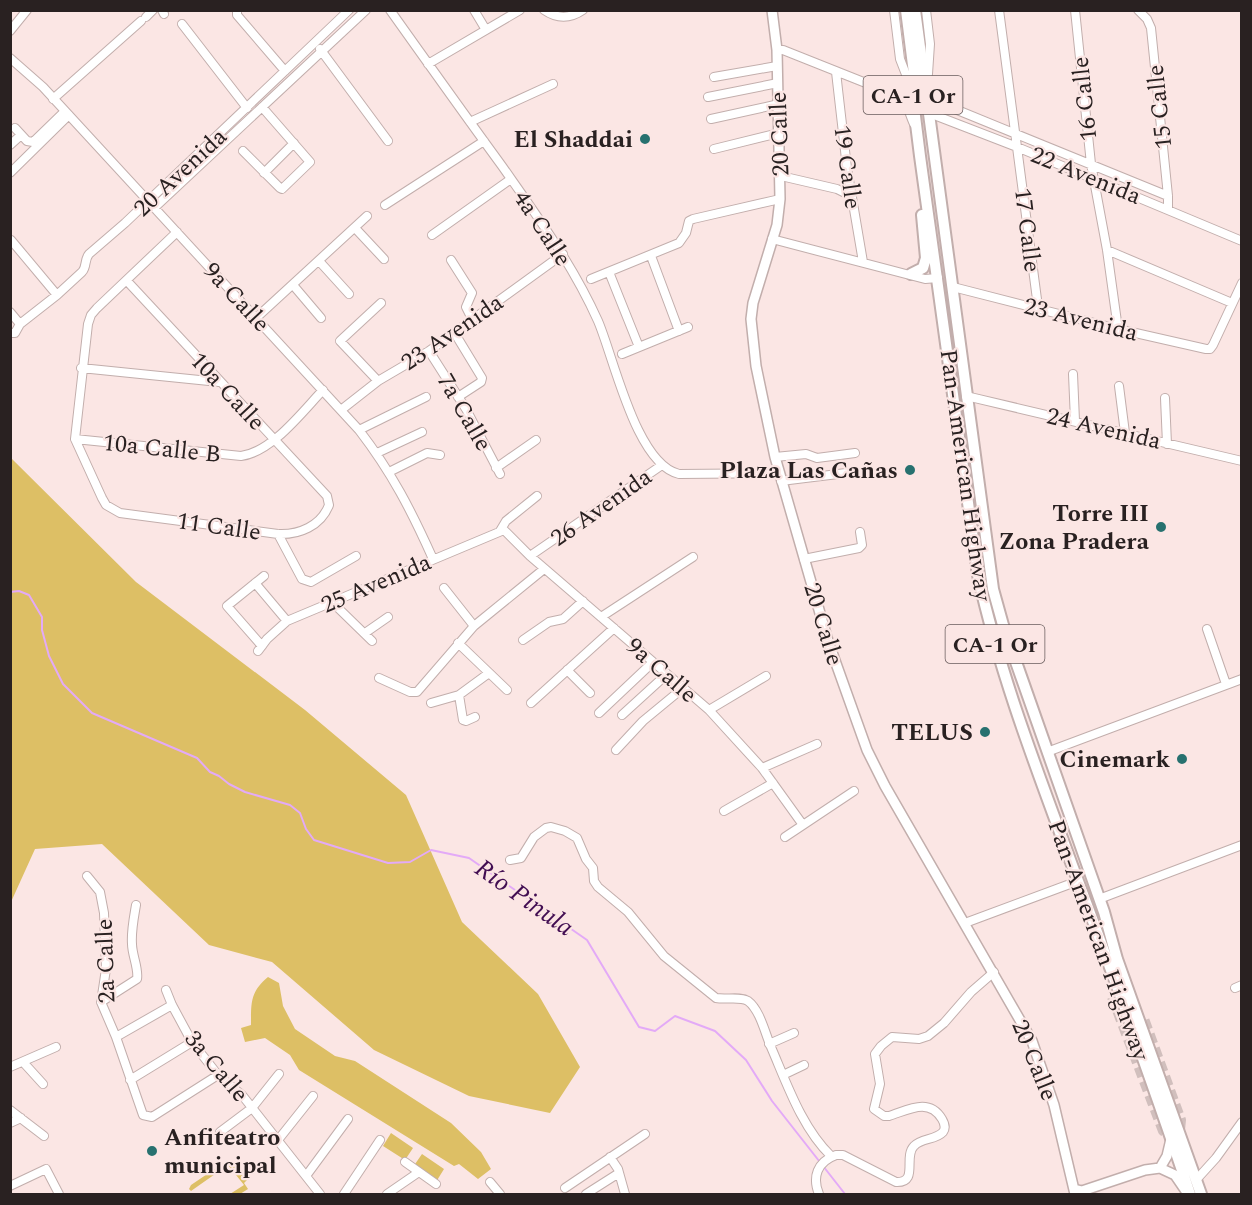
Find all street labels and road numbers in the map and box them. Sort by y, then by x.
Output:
street label: 16 Calle [1063,55,1107,143]
street label: 15 Calle [1138,63,1182,151]
road number: CA-1 Or [864,76,962,114]
street label: 20 Calle [761,91,799,177]
street label: 20 Avenida [126,120,236,226]
street label: 19 Calle [823,123,871,212]
street label: 22 Avenida [1025,137,1147,215]
street label: 4a Calle [504,183,580,274]
street label: 17 Calle [1004,186,1050,274]
street label: 9a Calle [194,255,278,341]
street label: 23 Avenida [394,285,511,380]
street label: 23 Avenida [1020,288,1142,352]
street label: 10a Calle [181,344,273,439]
street label: Pan-American Highway [930,347,1001,605]
street label: 7a Calle [427,367,501,458]
street label: 24 Avenida [1043,398,1165,460]
street label: 10a Calle B [101,425,223,473]
street label: 26 Avenida [543,459,660,556]
street label: 11 Calle [174,503,263,551]
street label: 25 Avenida [316,544,437,623]
street label: 20 Calle [793,578,853,670]
road number: CA-1 Or [946,625,1044,663]
street label: 9a Calle [618,629,705,712]
street label: Pan-American Highway [1038,815,1159,1067]
street label: 2a Calle [87,918,125,1004]
street label: 20 Calle [1002,1014,1067,1106]
street label: 3a Calle [175,1023,257,1111]

